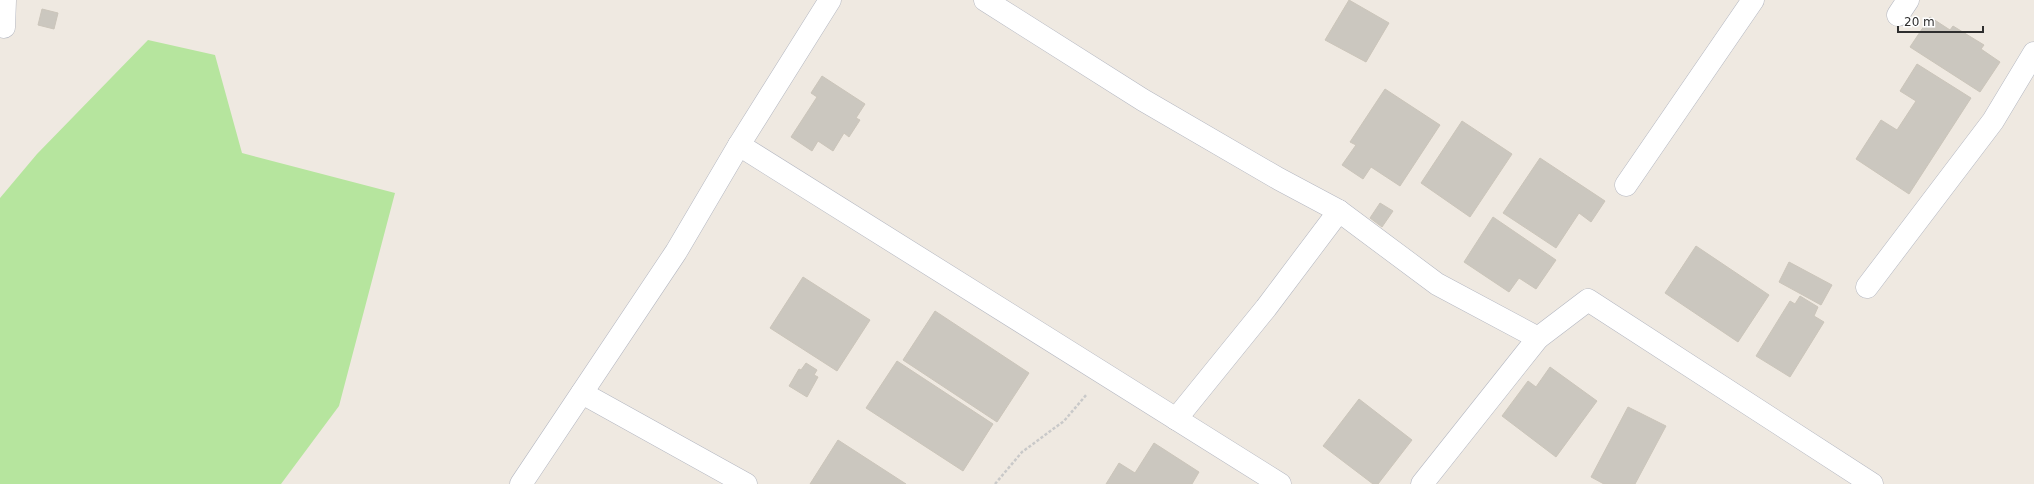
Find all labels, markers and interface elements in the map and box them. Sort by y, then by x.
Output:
scale bar [1898,8,1983,34]
text: 20 m [1904,15,1935,29]

